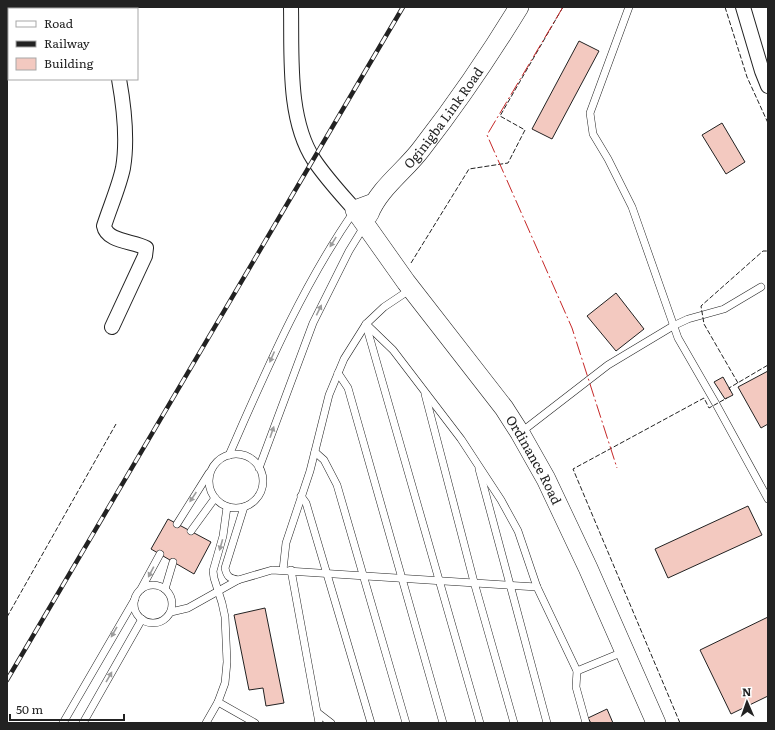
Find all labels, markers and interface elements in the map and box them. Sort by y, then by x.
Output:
legend [8,8,138,80]
text: Road [44,14,74,32]
text: Railway [44,34,90,52]
text: Building [44,54,94,72]
street label: Oginigba Link Road [399,63,487,173]
one-way arrow [329,236,336,248]
one-way arrow [316,305,322,316]
one-way arrow [269,352,275,363]
street label: Ordinance Road [502,411,567,507]
one-way arrow [270,425,276,437]
one-way arrow [189,492,197,503]
one-way arrow [218,539,224,551]
one-way arrow [147,566,154,578]
one-way arrow [111,626,118,638]
one-way arrow [105,671,112,683]
north arrow [727,682,767,722]
text: N [742,683,752,699]
scale bar [10,696,124,722]
text: 50 m [16,700,43,718]

